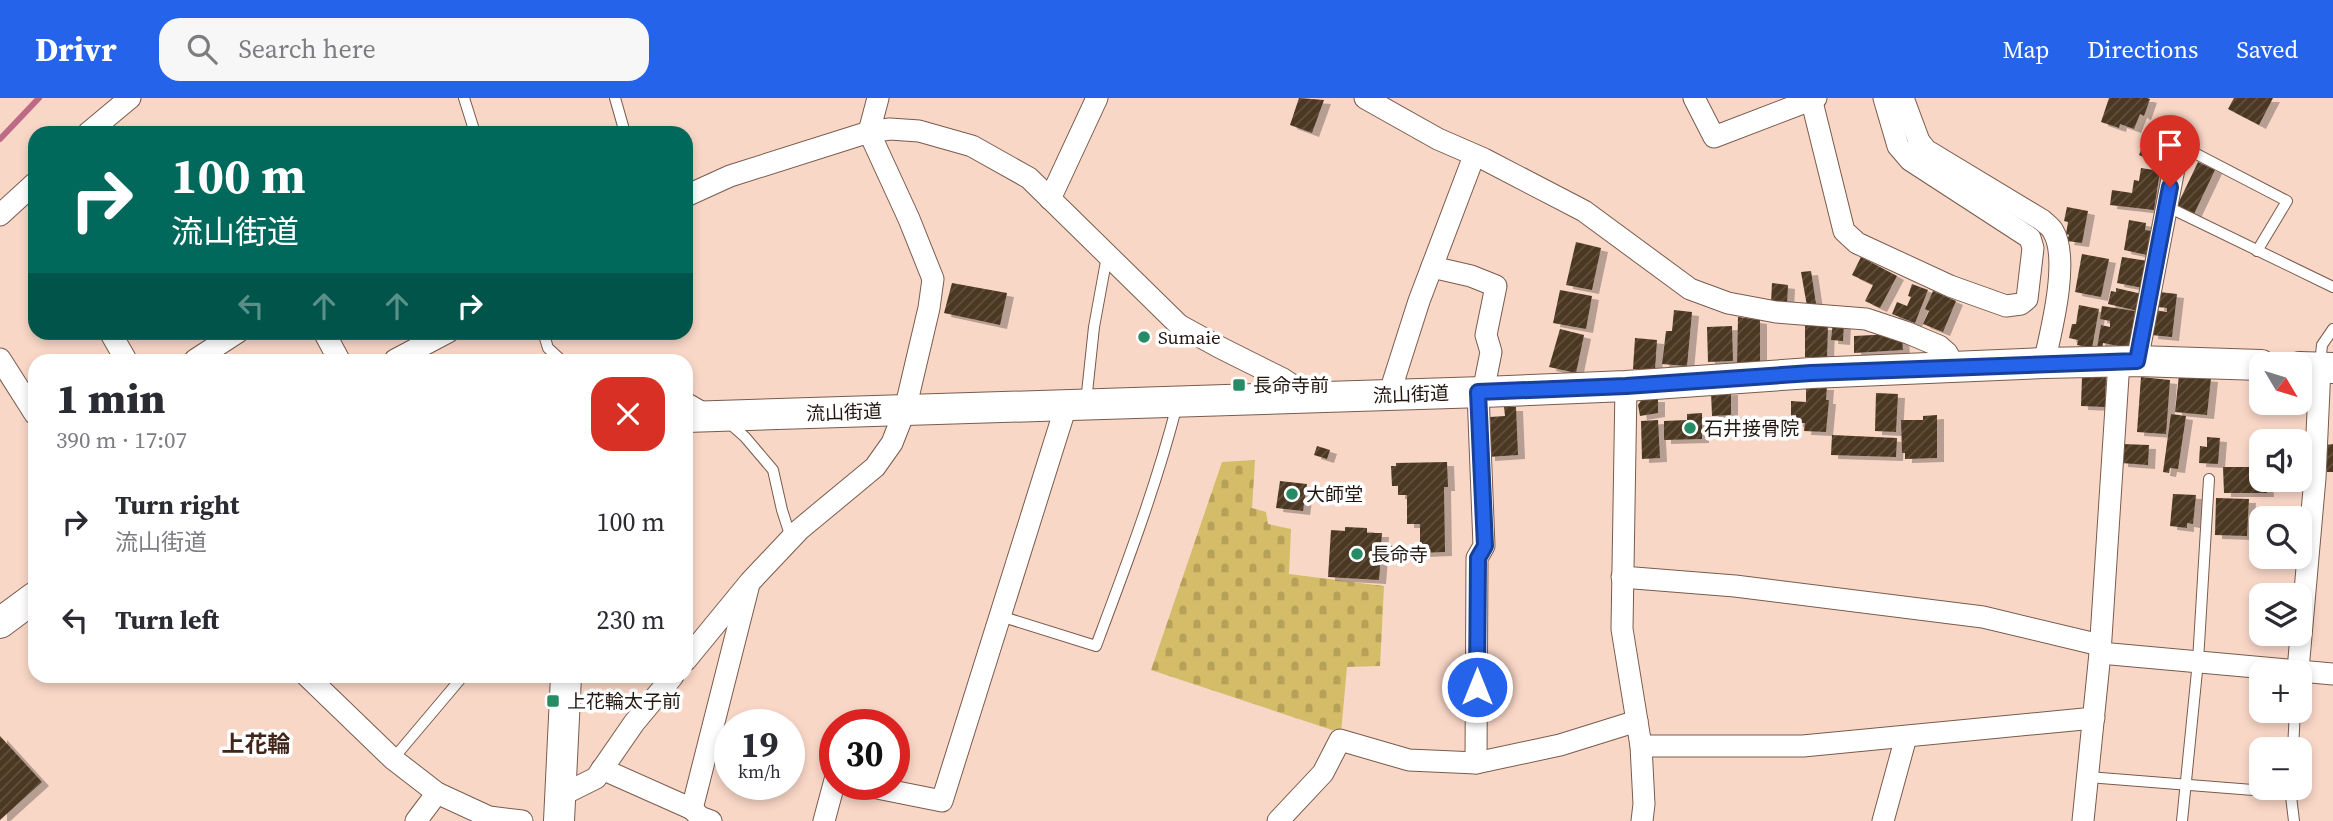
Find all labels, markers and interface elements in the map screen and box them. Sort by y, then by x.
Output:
search box [159,18,649,81]
text: Drivr [35,27,117,72]
icon: search [183,30,221,68]
text: Search here [239,31,376,67]
text: Map [2002,33,2049,66]
text: Directions [2087,33,2198,66]
text: Saved [2236,33,2298,66]
pin [2140,115,2200,187]
icon: arrive [2151,126,2189,164]
text: 100 m [171,142,306,209]
icon: right [56,154,147,245]
text: 流山街道 [171,210,299,254]
icon: left [232,287,270,325]
icon: ahead [305,287,343,325]
icon: ahead [378,287,416,325]
icon: right [451,287,489,325]
place label: Sumaie [1158,324,1221,350]
marker: Sumaie [1136,329,1152,345]
north arrow [2249,352,2312,415]
map controls [2249,352,2312,800]
text: 1 min [56,369,166,427]
place label: 長命寺前 [1253,372,1329,398]
button: close [591,377,665,451]
marker: 長命寺前 [1231,377,1247,393]
street label: 流山街道 [1373,380,1449,408]
street label: 流山街道 [806,398,882,426]
place label: 石井接骨院 [1704,415,1799,441]
marker: 石井接骨院 [1682,420,1698,436]
text: 390 m · 17:07 [56,424,187,456]
button: sound [2249,429,2312,492]
place label: 大師堂 [1306,481,1363,507]
marker: 大師堂 [1284,486,1300,502]
text: Turn right [115,487,239,523]
icon: right [56,503,94,541]
text: 100 m [597,504,665,540]
button: search [2249,506,2312,569]
text: 流山街道 [115,526,207,558]
place label: 長命寺 [1371,541,1428,567]
marker: 長命寺 [1349,546,1365,562]
button: layers [2249,583,2312,646]
icon: left [56,601,94,639]
text: Turn left [115,602,219,638]
text: 230 m [597,602,665,638]
position arrow [1440,650,1514,724]
button: + [2249,660,2312,723]
place label: 上花輪太子前 [567,688,681,714]
marker: 上花輪太子前 [545,693,561,709]
speed limit sign: 30 [819,709,910,800]
text: 19 [741,721,778,769]
district label: 上花輪 [222,728,291,760]
button: − [2249,737,2312,800]
text: km/h [738,759,781,784]

